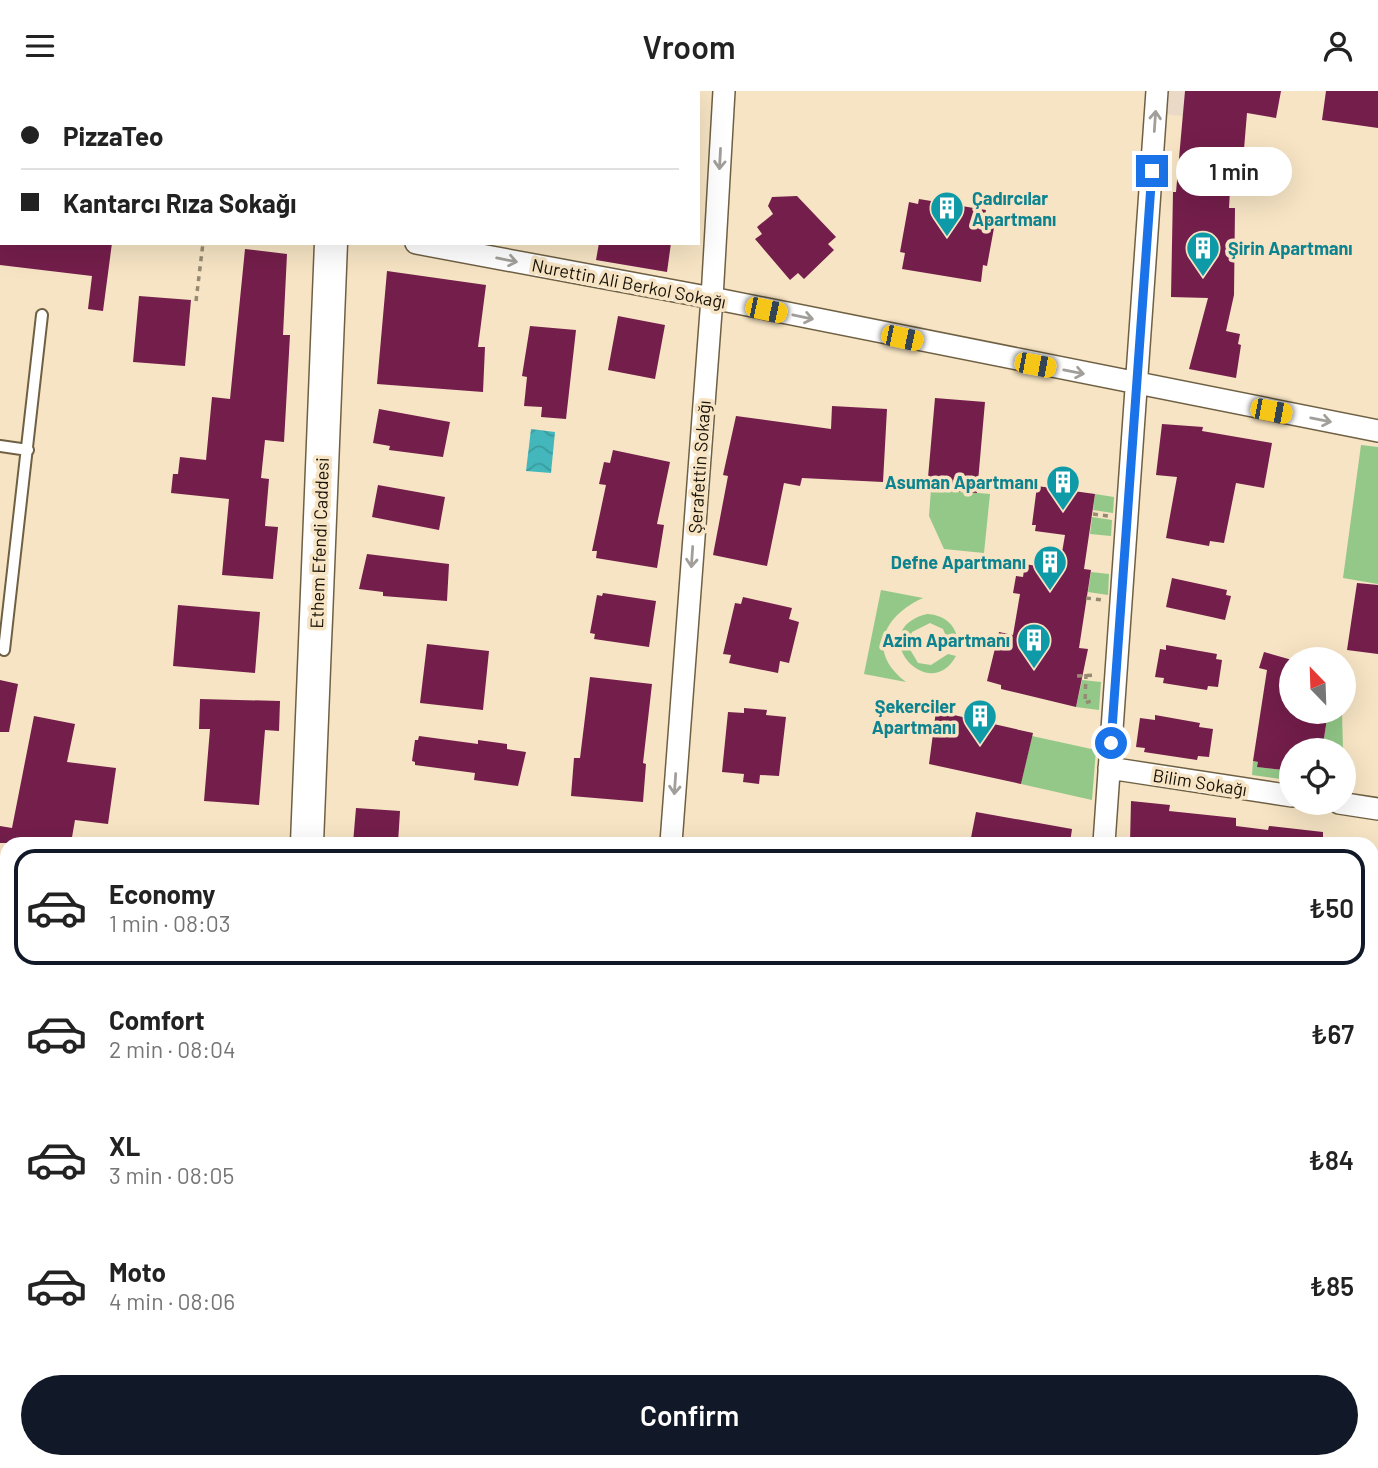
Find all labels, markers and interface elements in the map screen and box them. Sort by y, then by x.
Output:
icon: menu [21,27,59,65]
text: Vroom [643,27,735,65]
icon: person [1319,27,1357,65]
one-way arrow [1149,111,1162,133]
text: PizzaTeo [63,120,164,151]
one-way arrow [713,147,726,170]
callout: 1 min [1176,147,1292,195]
route end [1136,155,1168,187]
text: 1 min [1209,157,1259,185]
text: Kantarcı Rıza Sokağı [63,187,296,218]
place label: Çadırcılar Apartmanı [972,187,1056,230]
building icon: Çadırcılar Apartmanı [928,189,966,238]
building icon: Şirin Apartmanı [1184,229,1222,278]
place label: Şirin Apartmanı [1228,237,1353,259]
street label: Nurettin Ali Berkol Sokağı [530,253,728,313]
one-way arrow [495,254,518,267]
car [744,295,789,325]
one-way arrow [791,311,814,325]
car [880,323,925,353]
car [1013,351,1058,379]
one-way arrow [1062,366,1085,380]
car [1249,397,1294,425]
street label: Şerafettin Sokağı [683,400,715,534]
one-way arrow [1309,414,1332,428]
street label: Ethem Efendi Caddesi [305,457,333,629]
building icon: Asuman Apartmanı [1044,463,1082,512]
place label: Asuman Apartmanı [885,471,1038,493]
building icon: Defne Apartmanı [1031,543,1069,592]
one-way arrow [685,545,698,568]
place label: Defne Apartmanı [891,551,1026,573]
building icon: Azim Apartmanı [1015,621,1053,670]
place label: Azim Apartmanı [882,629,1010,651]
north arrow [1279,647,1356,725]
map controls [1279,647,1356,815]
place label: Şekerciler Apartmanı [872,695,956,738]
building icon: Şekerciler Apartmanı [961,697,999,746]
route start [1095,727,1127,759]
button: locate [1279,738,1356,815]
street label: Bilim Sokağı [1151,764,1249,800]
one-way arrow [668,772,681,795]
icon: car [25,876,88,939]
text: Economy [109,878,215,909]
text: ₺50 [1309,892,1354,923]
text: 1 min · 08:03 [109,909,231,937]
icon: car [25,1002,88,1065]
text: Comfort [109,1004,205,1035]
text: ₺67 [1311,1018,1354,1049]
text: 2 min · 08:04 [109,1035,236,1063]
icon: car [25,1128,88,1191]
text: XL [109,1130,140,1161]
text: ₺84 [1308,1144,1354,1175]
text: 3 min · 08:05 [109,1161,234,1189]
icon: car [25,1254,88,1317]
text: Moto [109,1256,166,1287]
text: ₺85 [1310,1270,1354,1301]
text: 4 min · 08:06 [109,1287,235,1315]
button: Confirm [21,1375,1358,1455]

